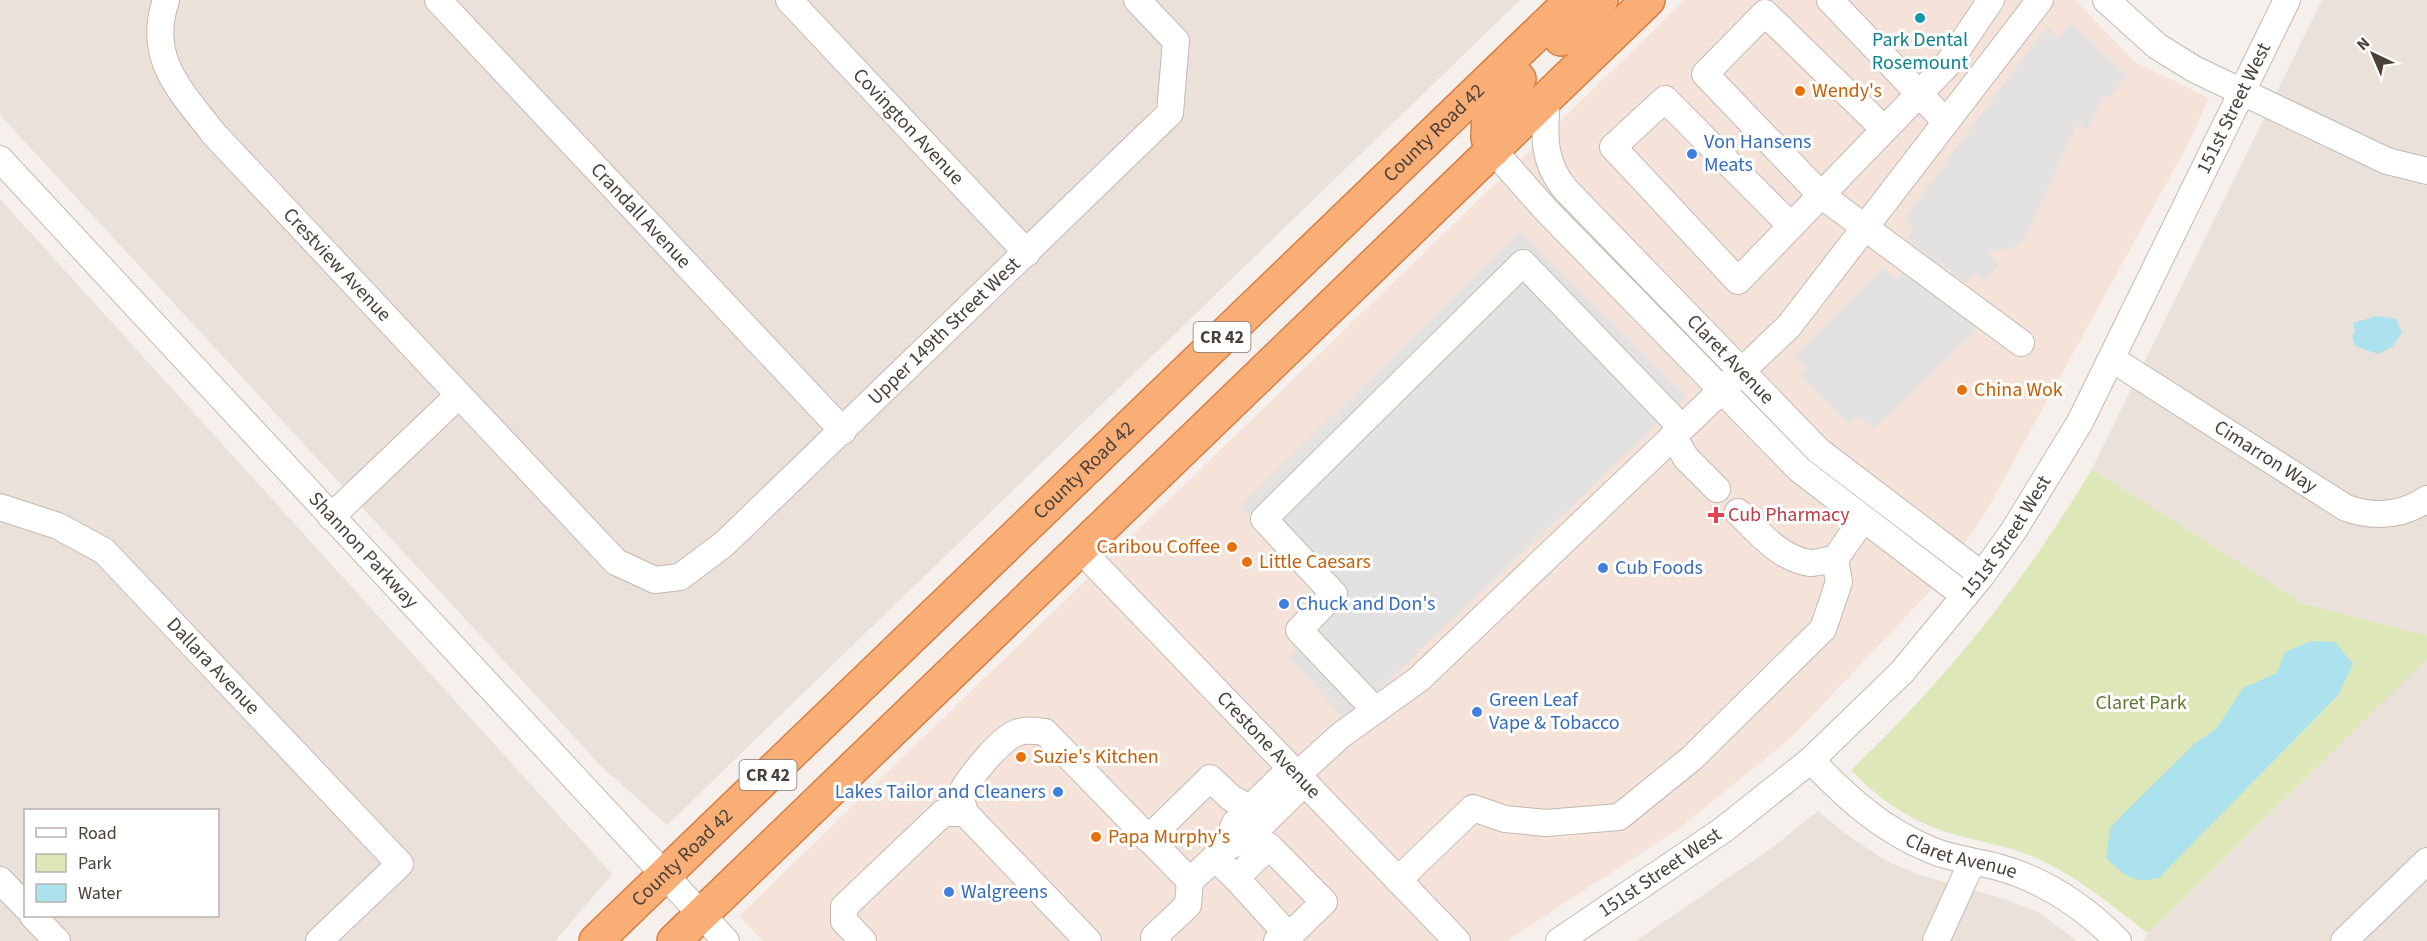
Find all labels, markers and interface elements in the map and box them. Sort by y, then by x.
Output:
marker: Park Dental Rosemount [1913,11,1927,25]
north arrow [2343,24,2403,84]
place label: Park Dental Rosemount [1872,26,1968,77]
text: N [2352,32,2375,56]
street label: 151st Street West [2190,38,2278,179]
street label: Covington Avenue [846,62,970,192]
street label: County Road 42 [1377,77,1491,189]
place label: Wendy's [1812,77,1882,105]
marker: Wendy's [1793,84,1807,98]
place label: Von Hansens Meats [1704,128,1811,179]
marker: Von Hansens Meats [1685,147,1699,161]
street label: Crandall Avenue [584,157,698,275]
street label: Crestview Avenue [276,202,398,328]
street label: Upper 149th Street West [862,251,1027,412]
street label: Claret Avenue [1680,308,1781,411]
road number: CR 42 [1194,322,1250,352]
place label: China Wok [1974,376,2063,404]
marker: China Wok [1955,383,1969,397]
street label: Cimarron Way [2208,413,2323,500]
street label: County Road 42 [1027,415,1141,526]
street label: 151st Street West [1954,470,2058,604]
street label: Shannon Parkway [302,486,425,615]
place label: Cub Pharmacy [1728,501,1850,529]
marker: Cub Pharmacy [1709,508,1723,522]
place label: Caribou Coffee [1096,533,1220,561]
marker: Caribou Coffee [1225,540,1239,554]
place label: Little Caesars [1259,548,1371,576]
place label: Cub Foods [1615,554,1703,582]
marker: Little Caesars [1240,555,1254,569]
marker: Cub Foods [1596,561,1610,575]
place label: Chuck and Don's [1296,590,1435,618]
marker: Chuck and Don's [1277,597,1291,611]
street label: Dallara Avenue [160,611,266,721]
street label: Crestone Avenue [1210,685,1327,805]
place label: Green Leaf Vape & Tobacco [1489,686,1619,737]
park label: Claret Park [2095,689,2187,717]
marker: Green Leaf Vape & Tobacco [1470,705,1484,719]
place label: Suzie's Kitchen [1033,743,1159,771]
marker: Suzie's Kitchen [1014,750,1028,764]
road number: CR 42 [740,760,796,790]
place label: Lakes Tailor and Cleaners [835,778,1046,806]
marker: Lakes Tailor and Cleaners [1051,785,1065,799]
street label: County Road 42 [625,802,739,913]
legend [24,809,219,917]
text: Road [78,821,117,846]
street label: 151st Street West [1593,821,1727,924]
place label: Papa Murphy's [1108,823,1230,851]
street label: Claret Avenue [1900,826,2021,886]
marker: Papa Murphy's [1089,830,1103,844]
text: Park [78,851,112,876]
place label: Walgreens [961,878,1048,906]
text: Water [78,881,122,906]
marker: Walgreens [942,885,956,899]

